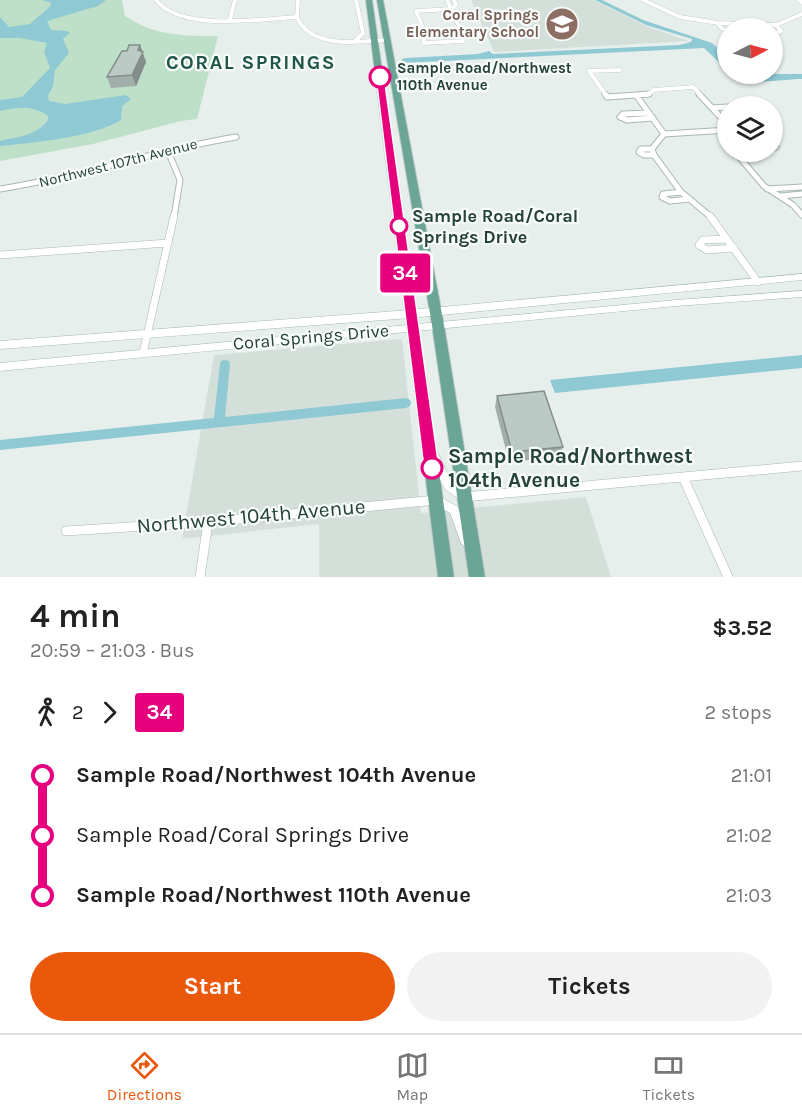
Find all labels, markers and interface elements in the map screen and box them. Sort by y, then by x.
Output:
place label: Coral Springs Elementary School [406,6,539,41]
school or university icon: Coral Springs Elementary School [544,6,580,42]
north arrow [717,18,783,84]
map controls [717,18,783,162]
district label: CORAL SPRINGS [166,51,336,74]
place label: Sample Road/Northwest 110th Avenue [397,59,572,94]
marker: Sample Road/Northwest 110th Avenue [369,66,391,88]
button: layers [717,96,783,162]
street label: Northwest 107th Avenue [37,135,199,191]
place label: Sample Road/Coral Springs Drive [412,205,578,248]
marker: Sample Road/Coral Springs Drive [390,217,408,235]
line badge: 34 [378,254,432,292]
text: 34 [392,261,418,285]
street label: Coral Springs Drive [232,319,390,355]
place label: Sample Road/Northwest 104th Avenue [448,444,693,492]
marker: Sample Road/Northwest 104th Avenue [421,457,443,479]
street label: Northwest 104th Avenue [136,494,366,538]
text: 4 min [30,597,121,635]
text: $3.52 [712,615,772,641]
text: 20:59 – 21:03 · Bus [30,639,195,662]
icon: walk [30,696,63,729]
icon: forward [93,696,126,729]
text: 34 [147,700,172,724]
text: 2 [72,701,84,724]
text: 2 stops [705,701,772,724]
text: Sample Road/Northwest 104th Avenue [76,762,476,788]
text: 21:01 [731,764,772,787]
text: Sample Road/Coral Springs Drive [76,822,409,848]
text: 21:02 [726,824,772,847]
text: Sample Road/Northwest 110th Avenue [76,882,471,908]
text: 21:03 [726,884,772,907]
button: Start [30,952,395,1021]
button: Tickets [407,952,772,1021]
tab: Directions [107,1049,182,1104]
tab: Map [396,1049,429,1104]
tab: Tickets [642,1049,695,1104]

